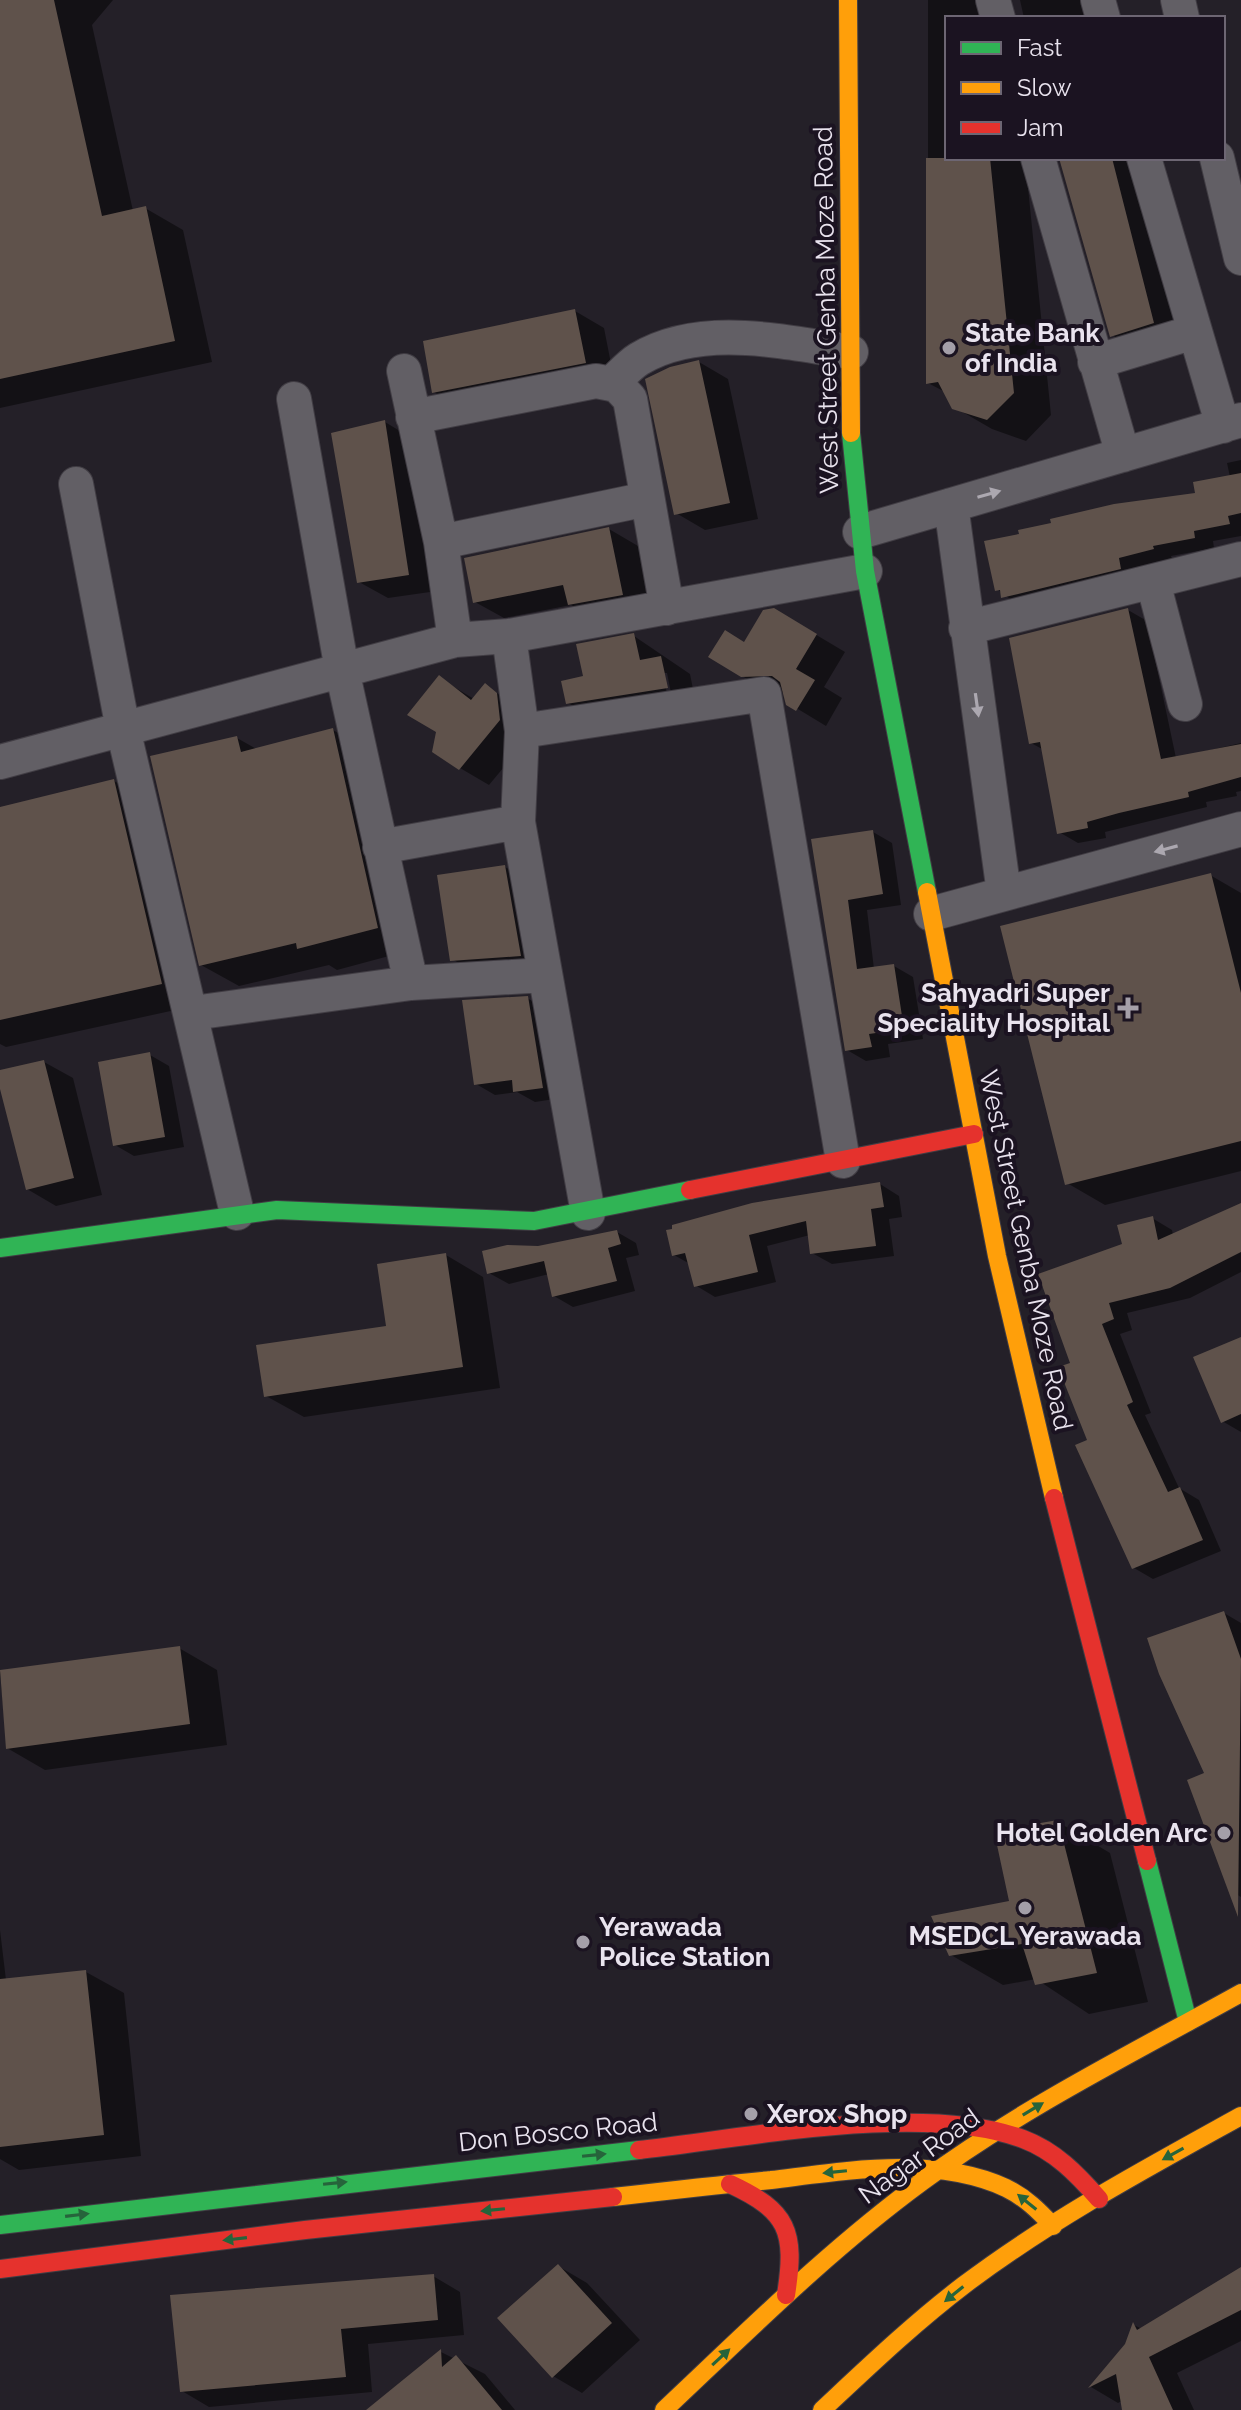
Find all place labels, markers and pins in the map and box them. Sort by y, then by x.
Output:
place label: State Bank of India [965,318,1100,378]
marker: State Bank of India [940,339,958,357]
place label: Sahyadri Super Speciality Hospital [877,978,1111,1038]
marker: Sahyadri Super Speciality Hospital [1117,997,1139,1019]
place label: Hotel Golden Arc [996,1818,1208,1848]
marker: Hotel Golden Arc [1215,1824,1233,1842]
marker: MSEDCL Yerawada [1016,1899,1034,1917]
place label: Yerawada Police Station [599,1912,770,1972]
place label: MSEDCL Yerawada [908,1921,1142,1951]
marker: Yerawada Police Station [574,1933,592,1951]
place label: Xerox Shop [766,2099,907,2129]
marker: Xerox Shop [742,2105,760,2123]

